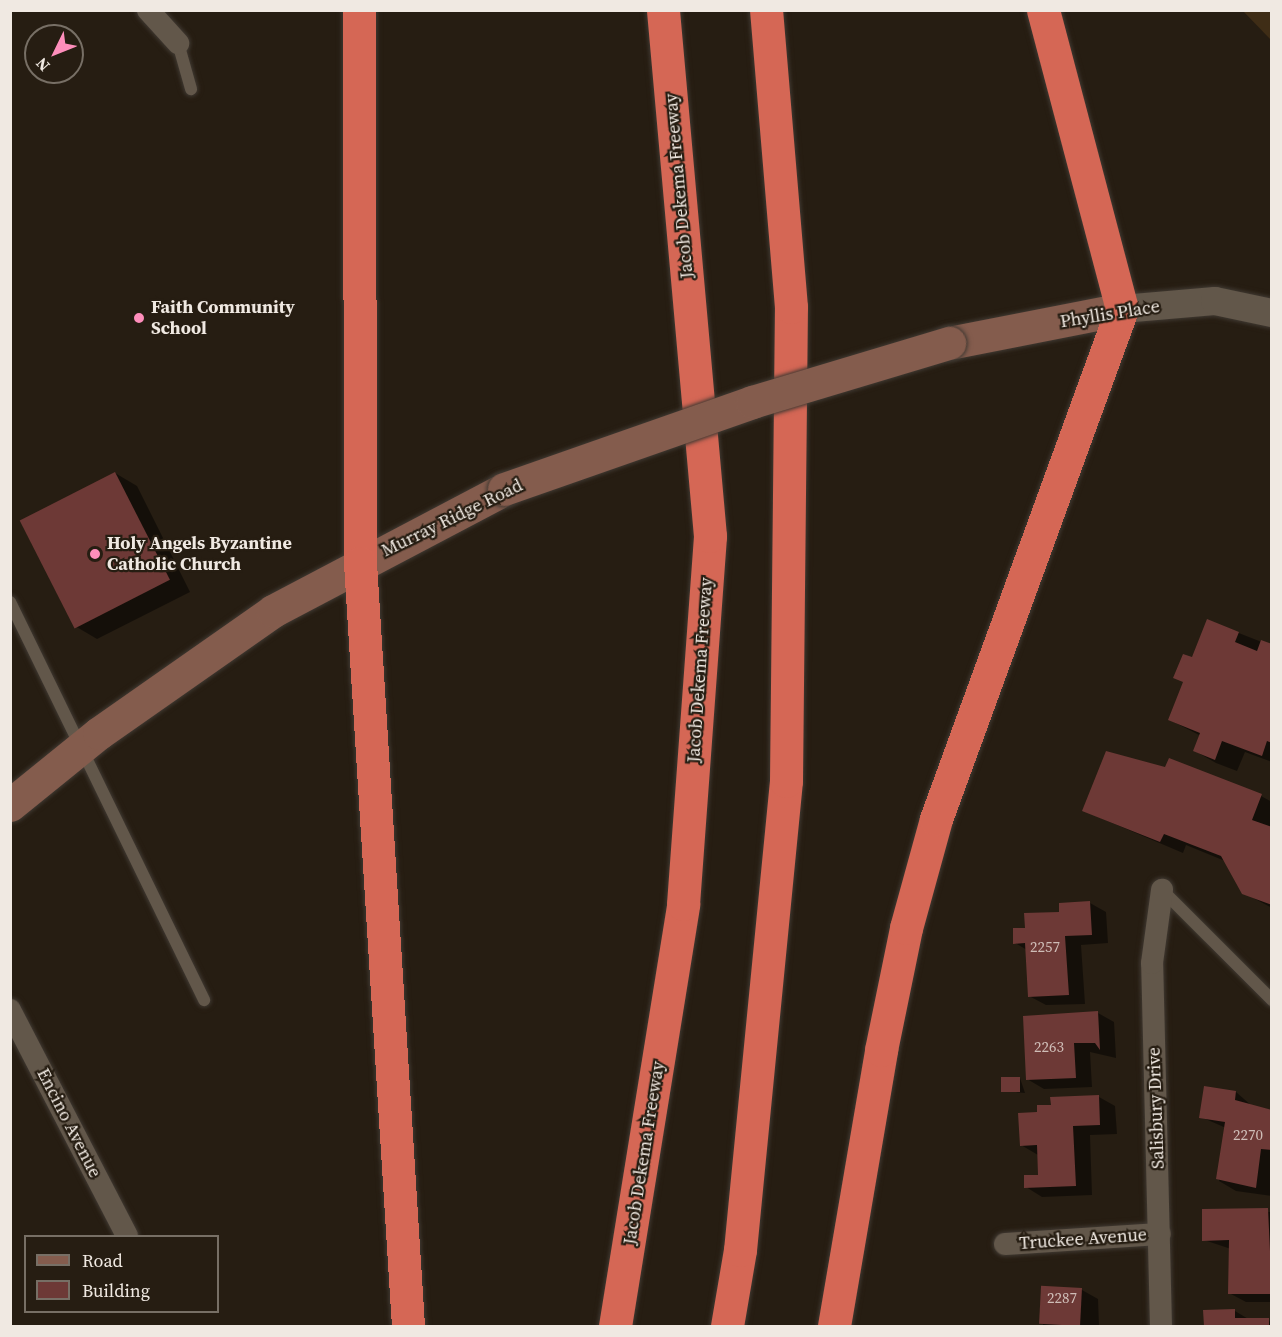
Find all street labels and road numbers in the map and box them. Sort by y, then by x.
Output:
street label: Jacob Dekema Freeway [660,92,698,280]
street label: Phyllis Place [1059,295,1161,333]
street label: Murray Ridge Road [378,474,526,562]
street label: Jacob Dekema Freeway [683,577,717,763]
street label: Salisbury Drive [1143,1047,1169,1169]
street label: Jacob Dekema Freeway [619,1060,669,1246]
street label: Encino Avenue [32,1065,106,1181]
street label: Truckee Avenue [1018,1224,1148,1254]

